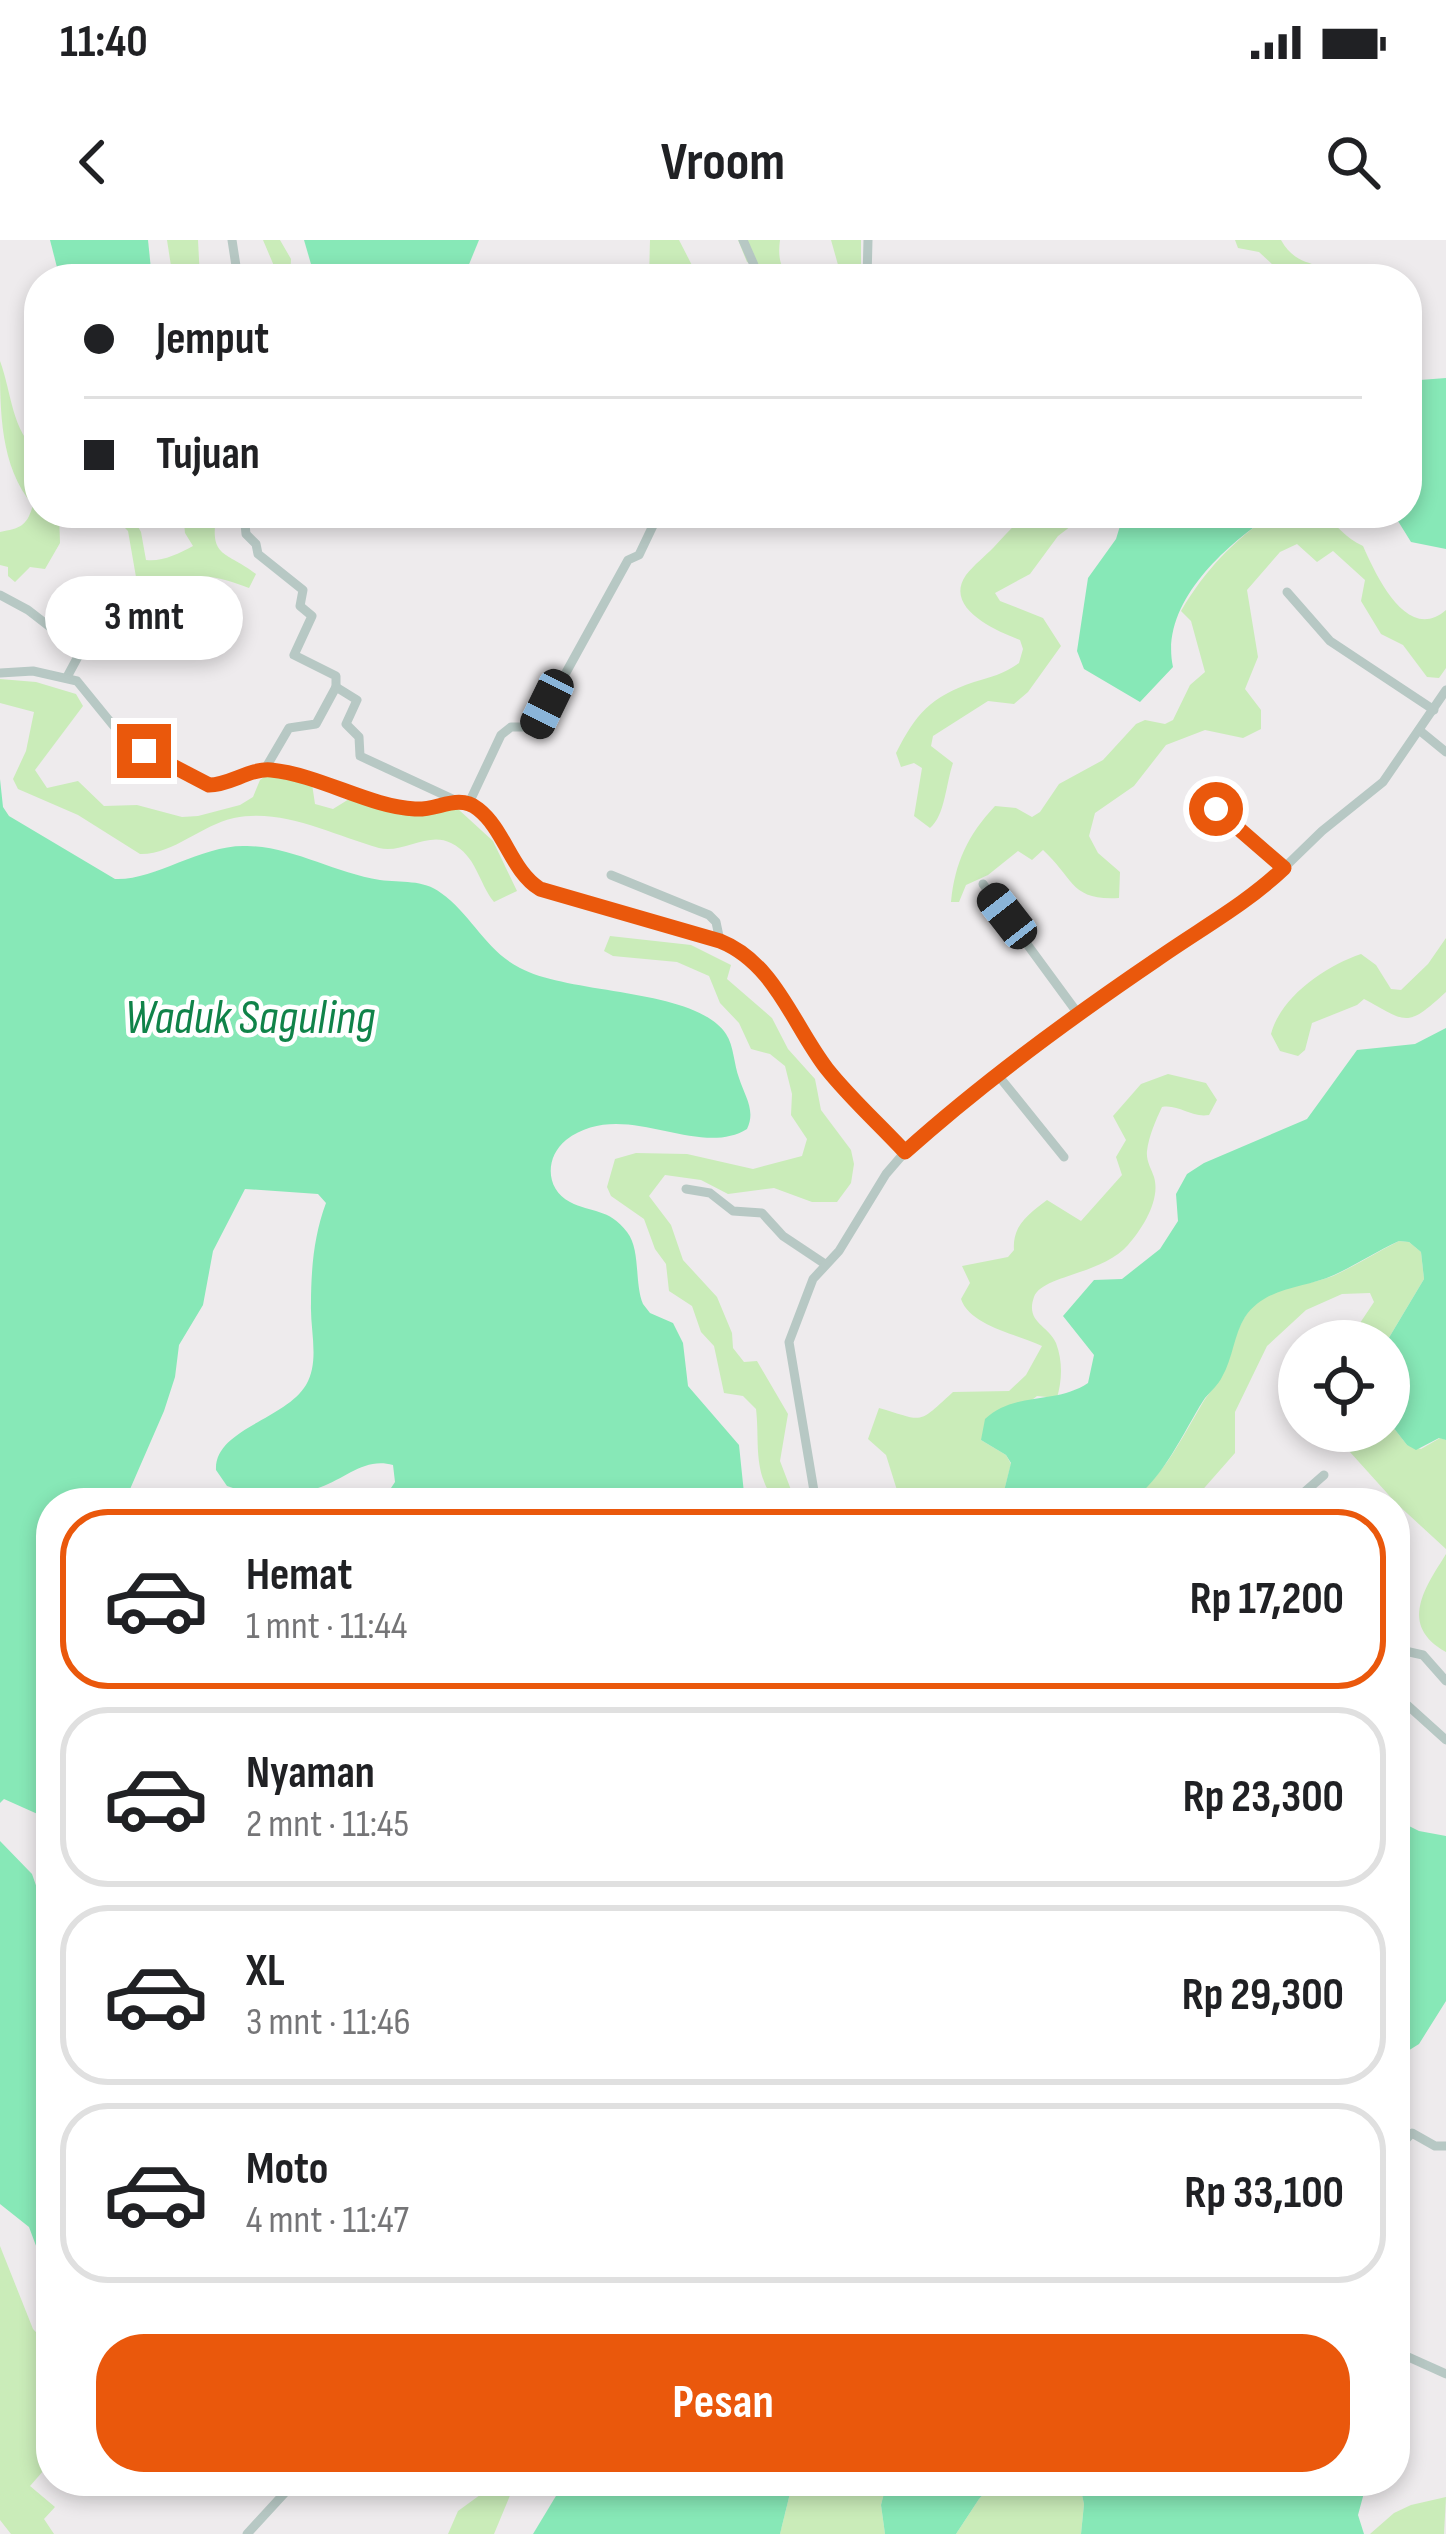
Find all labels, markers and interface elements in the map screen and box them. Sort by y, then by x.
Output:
text: 11:40 [60,15,148,70]
icon: back [60,129,126,195]
icon: search [1320,129,1386,195]
text: Vroom [661,130,785,195]
text: Jemput [156,312,269,367]
text: Tujuan [156,427,260,482]
callout: 3 mnt [45,577,243,661]
text: 3 mnt [104,594,184,641]
car [515,664,579,744]
route end [117,724,171,778]
route start [1189,782,1243,836]
car [971,877,1043,955]
water label: Waduk Saguling [125,990,376,1047]
map controls [1278,1320,1410,1452]
button: locate [1278,1320,1410,1452]
icon: car [102,1545,210,1653]
text: Hemat [246,1548,352,1603]
text: Rp 17,200 [1190,1572,1344,1627]
text: 1 mnt · 11:44 [246,1603,407,1650]
icon: car [102,1743,210,1851]
text: Nyaman [246,1746,375,1801]
text: Rp 23,300 [1183,1770,1344,1825]
text: 2 mnt · 11:45 [246,1801,409,1848]
icon: car [102,1941,210,2049]
text: XL [246,1944,285,1999]
text: Rp 29,300 [1182,1968,1344,2023]
text: 3 mnt · 11:46 [246,1999,411,2046]
icon: car [102,2139,210,2247]
text: Moto [246,2142,328,2197]
text: Rp 33,100 [1184,2166,1344,2221]
text: 4 mnt · 11:47 [246,2197,409,2244]
button: Pesan [96,2334,1350,2472]

